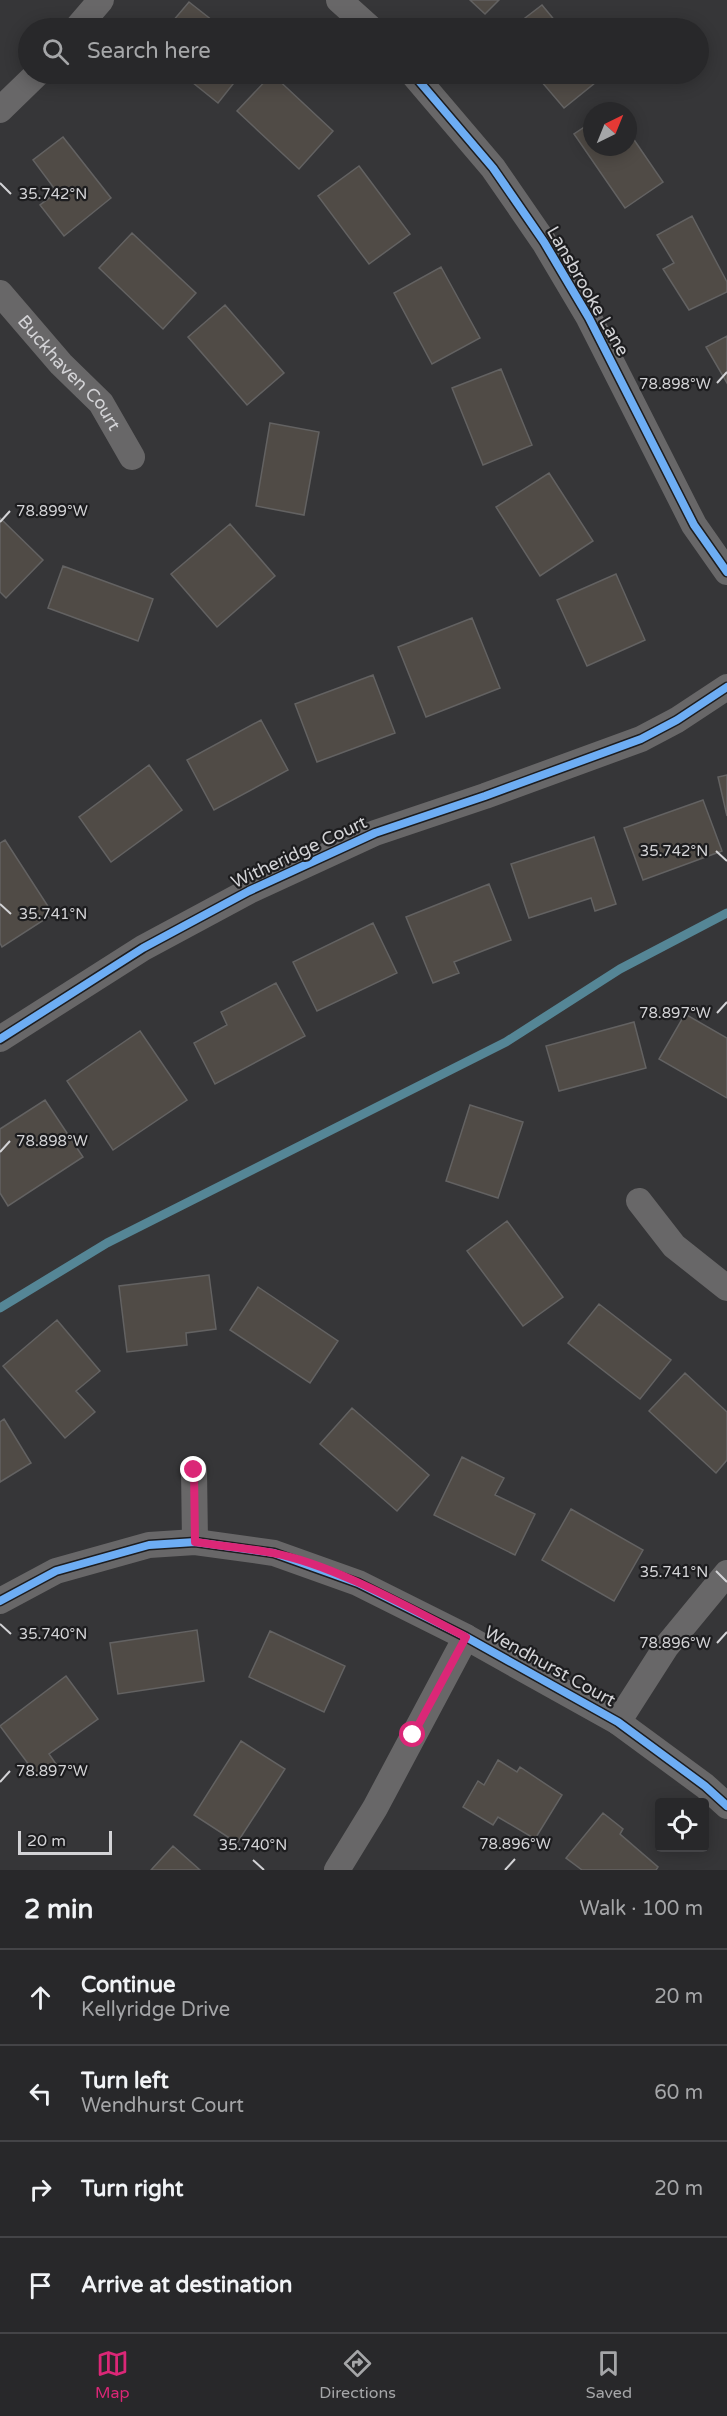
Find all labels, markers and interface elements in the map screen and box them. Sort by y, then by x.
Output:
search box [18,18,709,84]
icon: search [39,35,72,68]
text: Search here [87,38,211,64]
north arrow [583,102,637,156]
text: 35.742°N [19,185,87,203]
street label: Lansbrooke Lane [542,222,634,360]
street label: Buckhaven Court [13,311,126,435]
text: 78.898°W [639,375,711,393]
text: 78.899°W [16,502,88,520]
street label: Witheridge Court [228,811,371,893]
text: 35.742°N [640,842,708,860]
text: 35.741°N [19,905,87,923]
text: 78.897°W [639,1004,711,1022]
text: 78.898°W [16,1132,88,1150]
route end [180,1456,206,1482]
text: 35.741°N [640,1563,708,1581]
street label: Wendhurst Court [481,1621,620,1711]
text: 35.740°N [19,1625,87,1643]
text: 78.896°W [639,1634,711,1652]
route start [399,1721,425,1747]
text: 78.897°W [16,1762,88,1780]
map controls [655,1798,709,1852]
button: locate [655,1798,709,1852]
scale bar [18,1828,112,1856]
text: 20 m [27,1831,66,1851]
text: 78.896°W [479,1835,551,1853]
text: 35.740°N [219,1836,287,1854]
text: 2 min [24,1894,93,1925]
text: Walk · 100 m [580,1897,703,1921]
text: Continue [81,1972,176,1998]
icon: ahead [24,1981,57,2014]
text: 20 m [654,1985,703,2009]
text: Kellyridge Drive [81,1998,230,2022]
text: Turn left [81,2068,169,2094]
icon: left [24,2077,57,2110]
text: 60 m [654,2081,703,2105]
text: Wendhurst Court [81,2094,244,2118]
icon: right [24,2173,57,2206]
text: Turn right [81,2176,183,2202]
text: 20 m [654,2177,703,2201]
icon: arrive [24,2269,57,2302]
text: Arrive at destination [81,2272,292,2298]
tab: Map [95,2347,129,2403]
tab: Directions [319,2347,396,2403]
tab: Saved [586,2347,632,2403]

